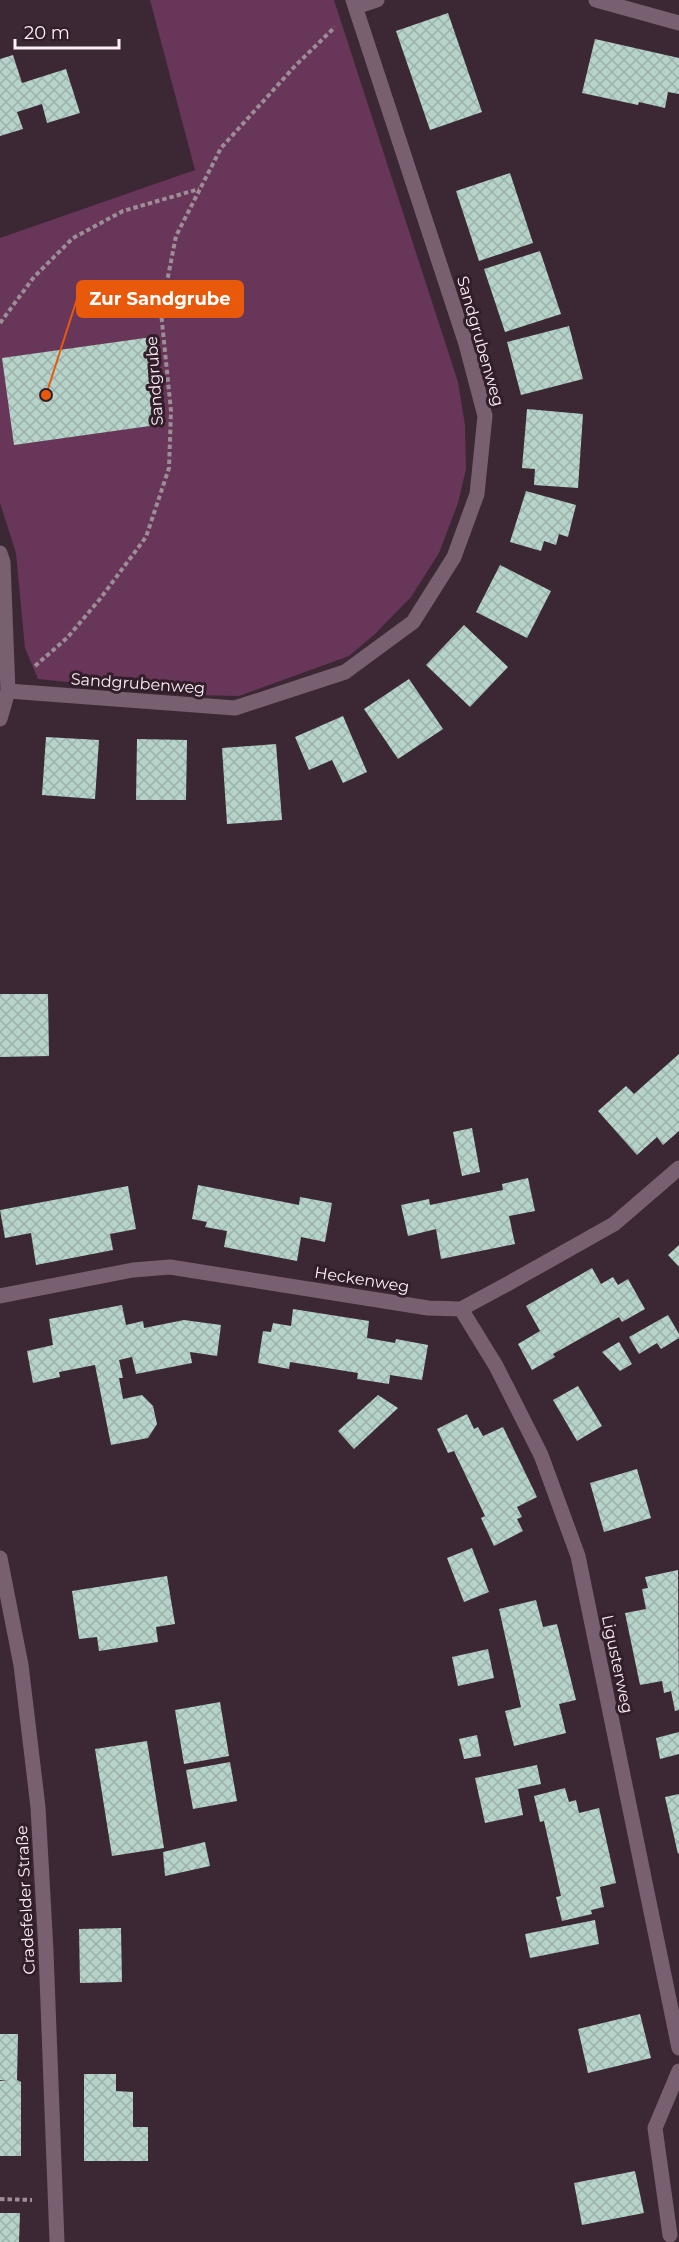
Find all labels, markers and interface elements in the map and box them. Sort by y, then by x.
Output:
scale bar [15,12,118,50]
text: 20 m [24,22,70,44]
street label: Sandgrubenweg [453,274,508,408]
callout: Zur Sandgrube [77,281,243,317]
text: Zur Sandgrube [89,288,231,310]
street label: Sandgrube [142,336,167,426]
street label: Sandgrubenweg [70,669,206,698]
street label: Heckenweg [313,1263,411,1296]
street label: Ligusterweg [598,1613,637,1715]
street label: Cradefelder Straße [12,1825,39,1975]

